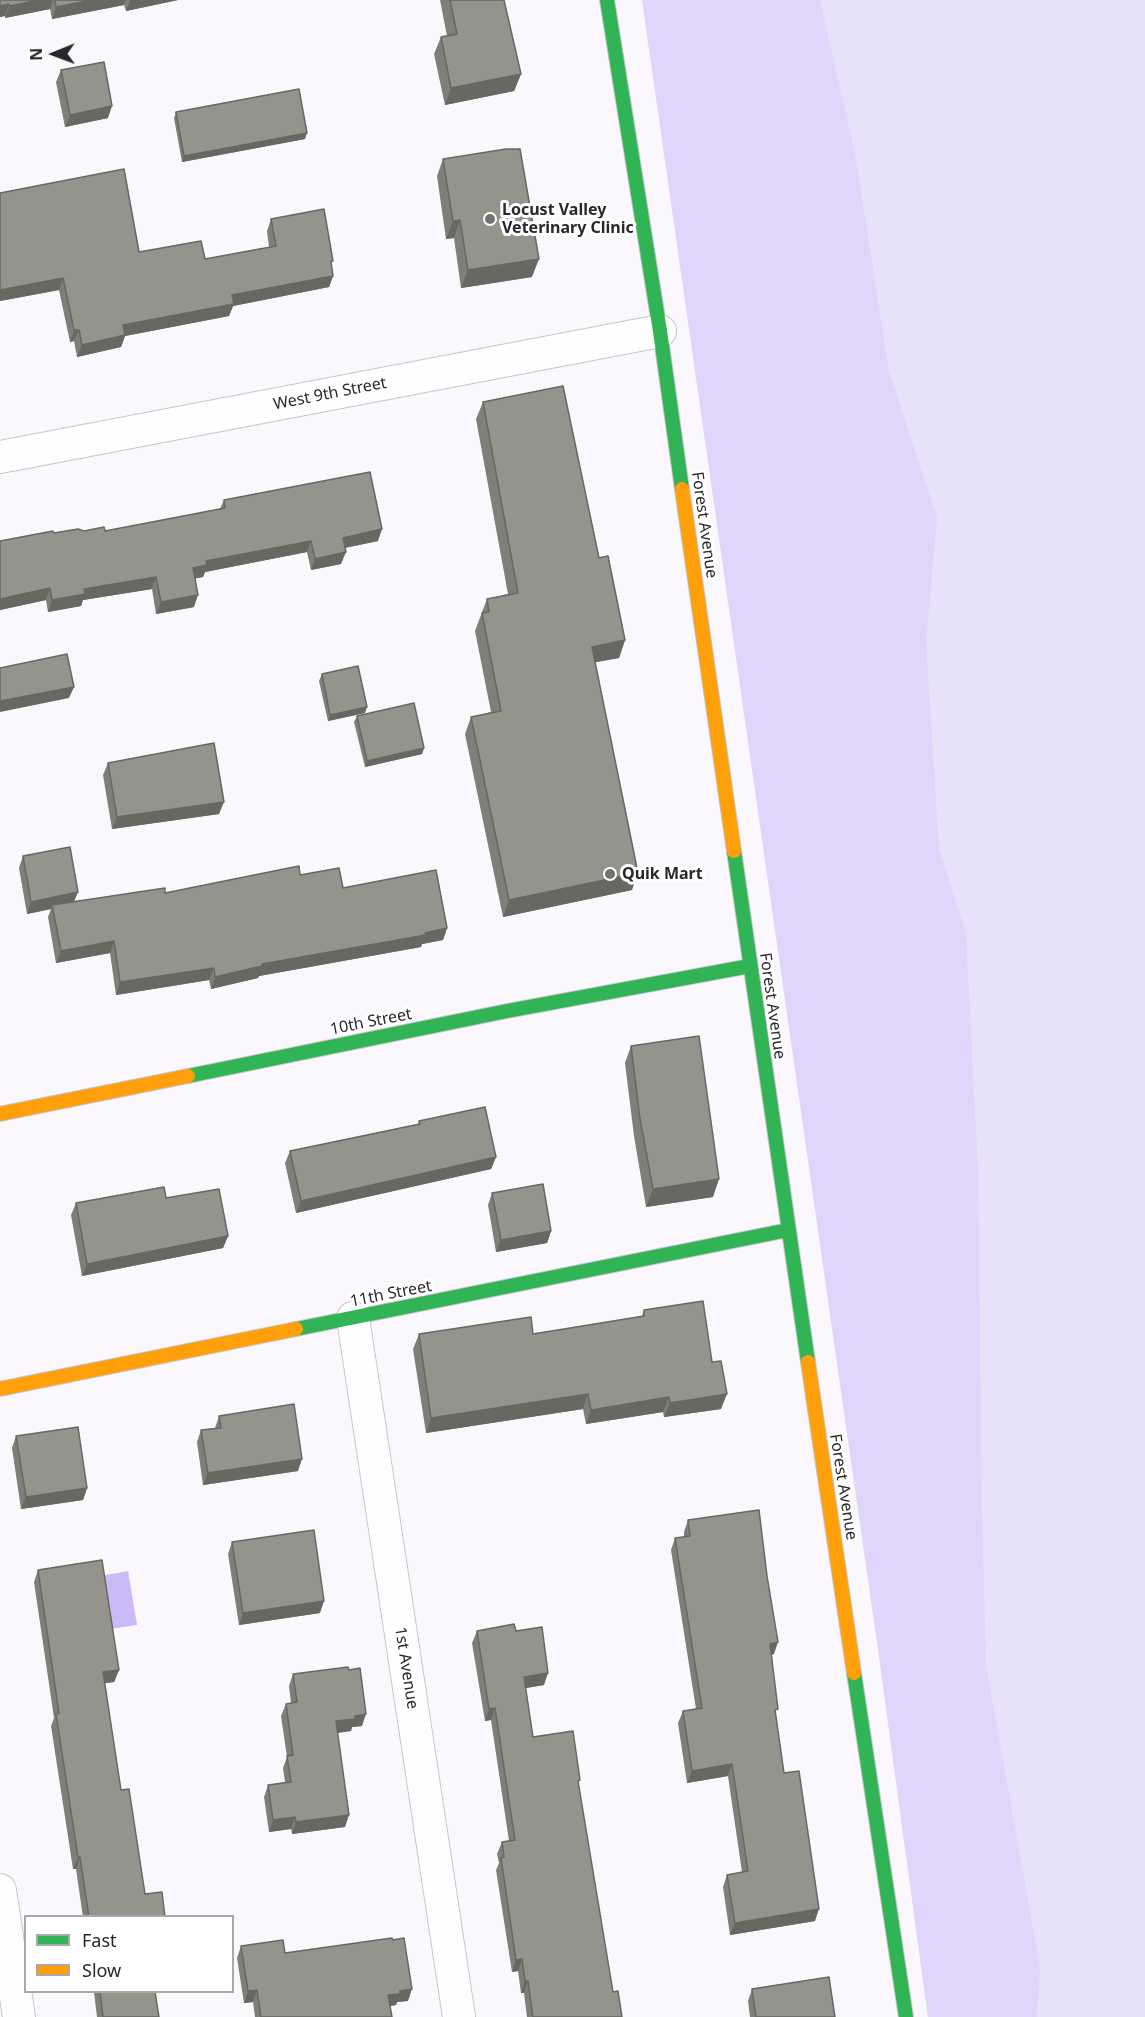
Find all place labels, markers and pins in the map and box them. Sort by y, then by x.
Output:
place label: Locust Valley Veterinary Clinic [502,200,634,238]
marker: Locust Valley Veterinary Clinic [483,212,497,226]
place label: Quik Mart [622,864,703,884]
marker: Quik Mart [603,867,617,881]

